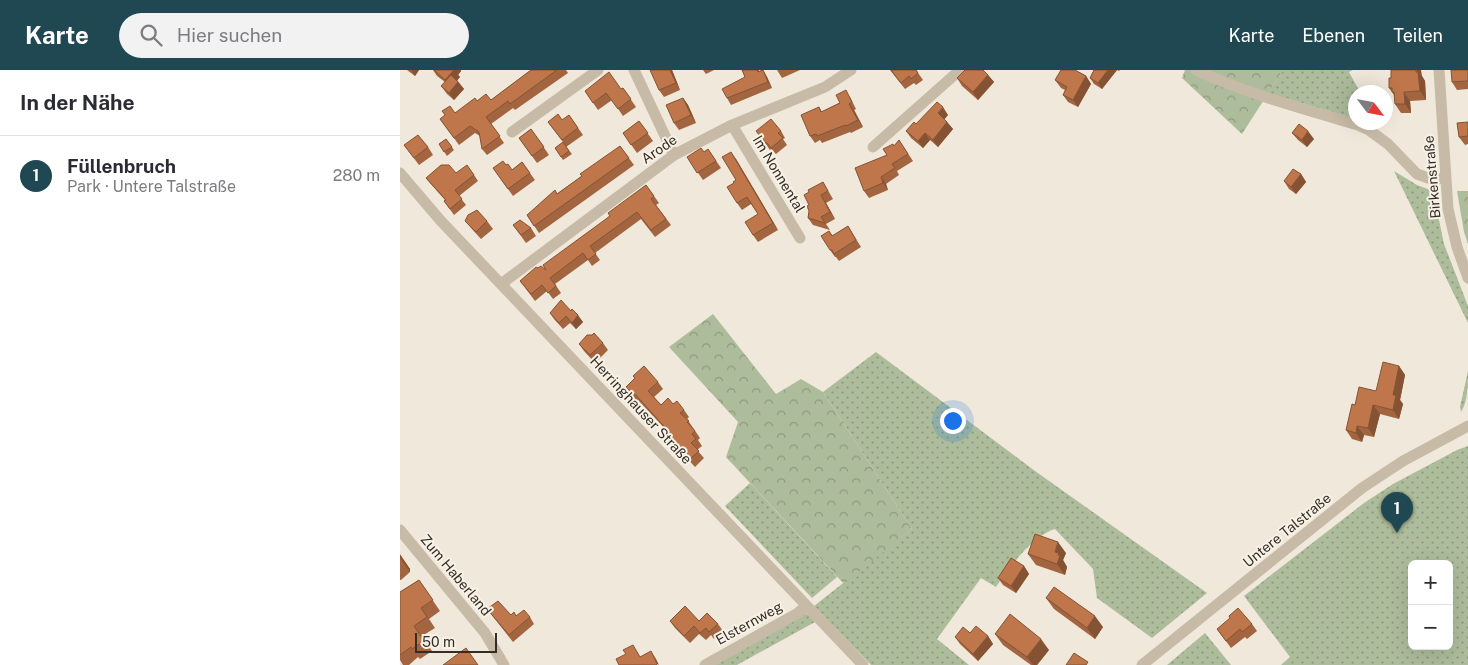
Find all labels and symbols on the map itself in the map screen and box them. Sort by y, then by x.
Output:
north arrow [1348,85,1393,130]
street label: Arode [638,131,680,167]
street label: Im Nonnental [750,133,808,215]
street label: Birkenstraße [1420,135,1444,219]
street label: Herringhauser Straße [587,353,695,467]
your location [940,408,966,434]
street label: Untere Talstraße [1240,490,1334,570]
pin: 1 [1381,492,1413,533]
street label: Zum Haberland [417,531,495,619]
street label: Elsternweg [713,598,785,648]
scale bar [415,630,498,653]

